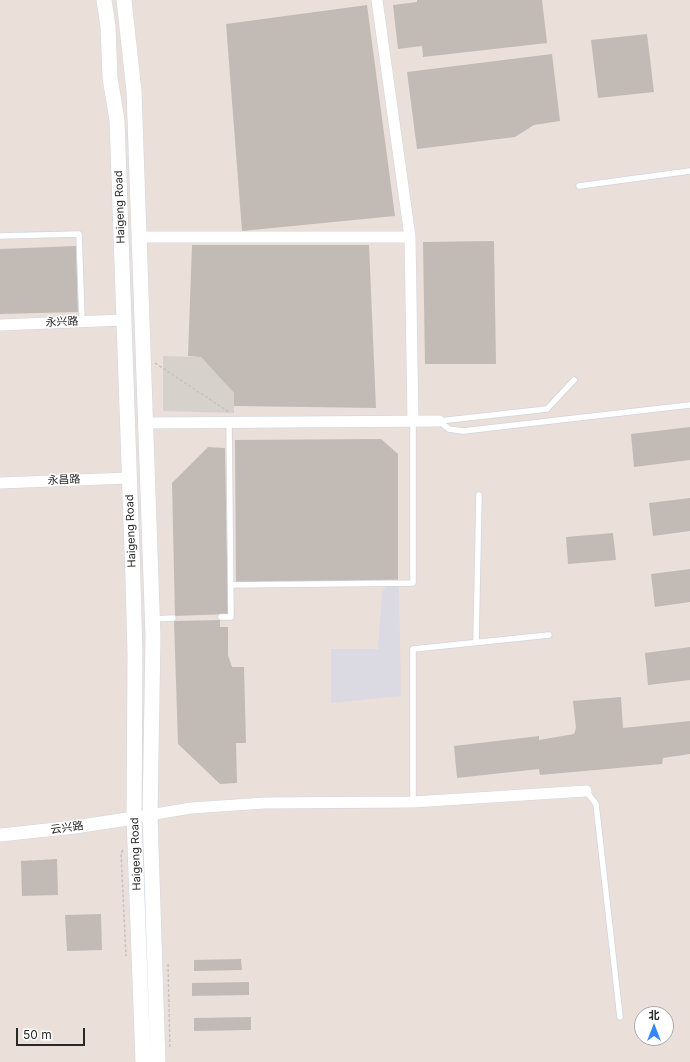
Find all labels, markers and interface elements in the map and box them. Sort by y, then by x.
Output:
street label: Haigeng Road [112,170,128,244]
street label: 永兴路 [45,315,79,329]
street label: 永昌路 [47,473,81,487]
street label: Haigeng Road [123,494,139,568]
street label: Haigeng Road [128,817,144,891]
street label: 云兴路 [50,819,84,837]
north arrow [634,1006,674,1046]
text: 北 [649,1008,660,1022]
scale bar [18,1020,87,1046]
text: 50 m [23,1027,52,1042]

